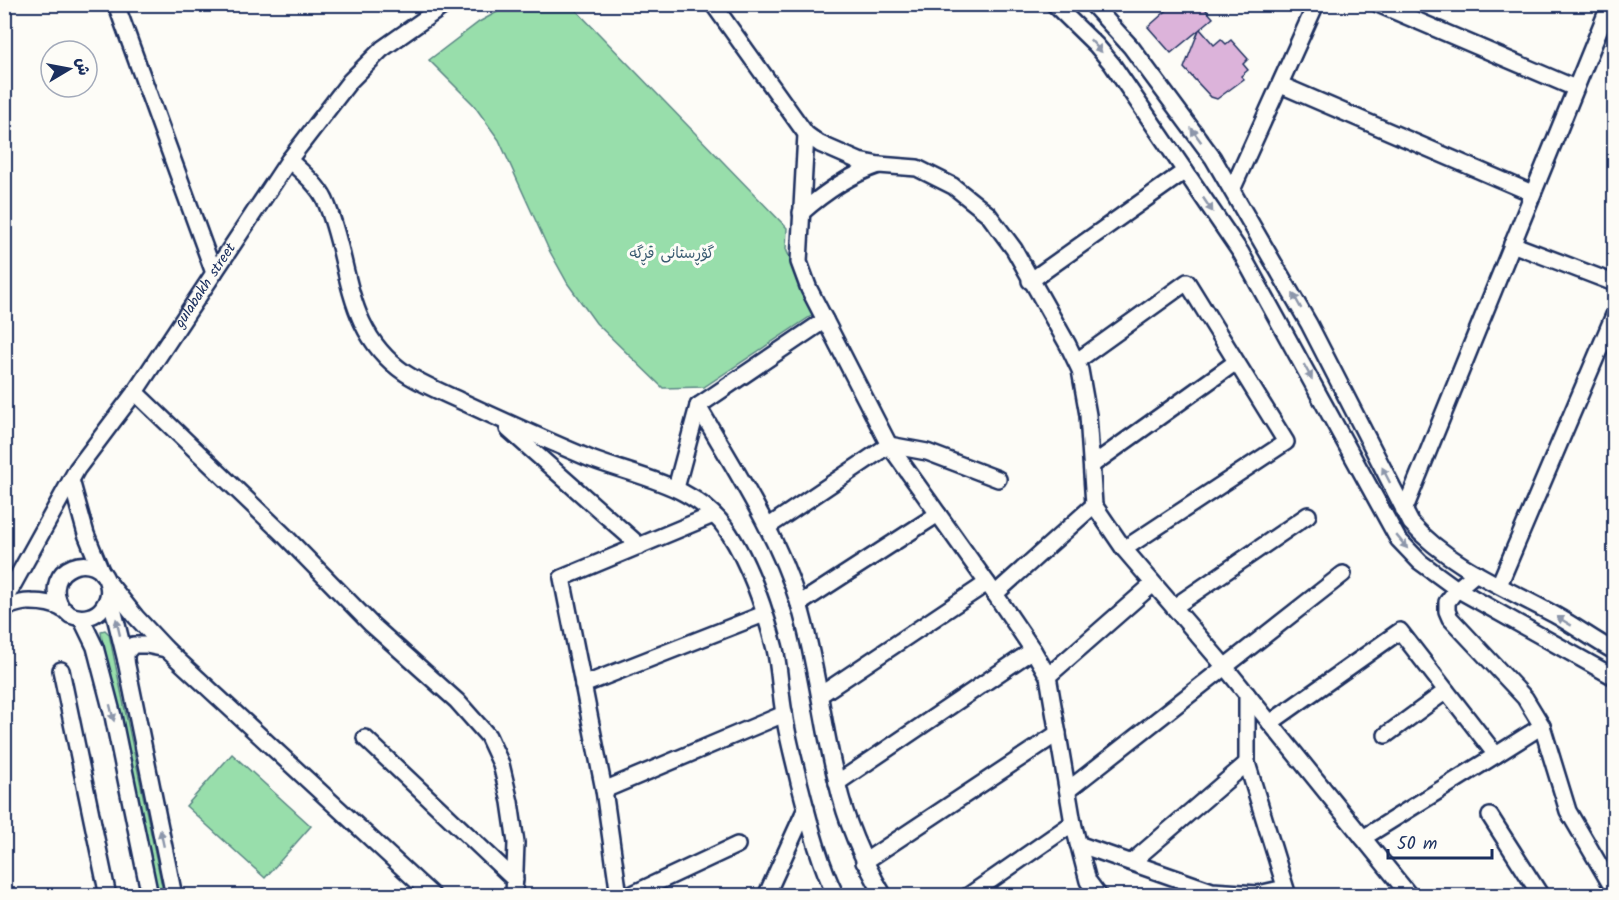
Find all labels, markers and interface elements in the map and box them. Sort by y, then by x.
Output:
one-way arrow [1089,38,1103,53]
north arrow [39,39,99,99]
text: ش [68,56,96,77]
one-way arrow [1190,127,1202,143]
one-way arrow [1202,197,1213,213]
street label: gulabakh street [168,238,243,334]
park label: گۆڕستانی قڕگە [630,242,714,266]
one-way arrow [1292,293,1302,310]
one-way arrow [1303,364,1313,381]
one-way arrow [1381,466,1391,484]
one-way arrow [1396,534,1409,550]
one-way arrow [1556,615,1572,626]
one-way arrow [112,618,122,636]
one-way arrow [107,704,117,722]
scale bar [1388,822,1492,860]
one-way arrow [157,828,166,847]
text: 50 m [1397,830,1437,859]

